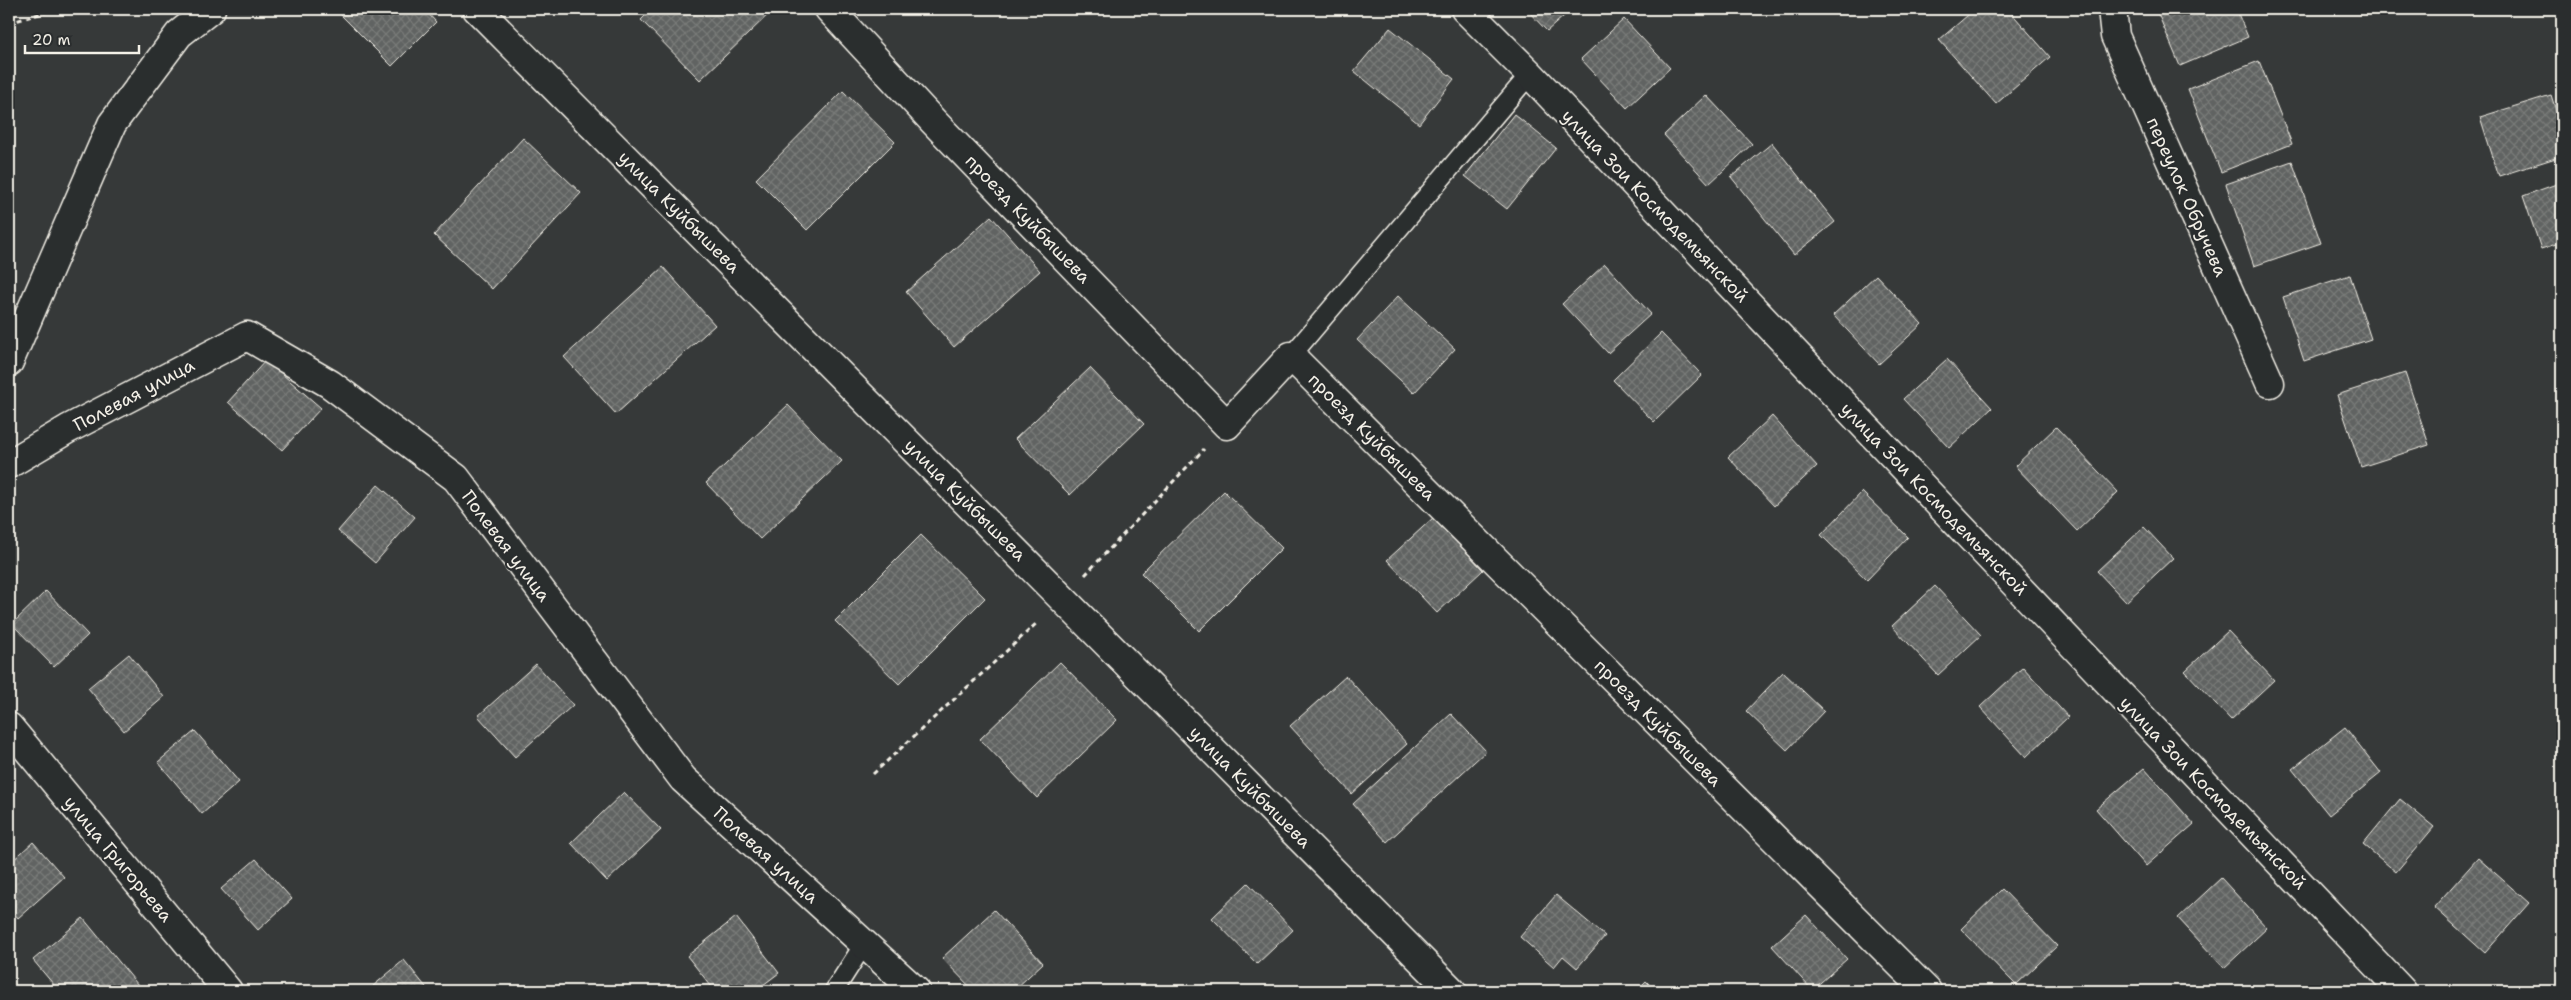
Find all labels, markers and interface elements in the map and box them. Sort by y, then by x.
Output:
scale bar [25,22,139,54]
text: 20 m [32,30,71,50]
street label: улица Зои Космодемьянской [1556,104,1754,308]
street label: переулок Обручева [2141,114,2233,280]
street label: улица Куйбышева [613,146,745,278]
street label: проезд Куйбышева [960,149,1096,289]
street label: Полевая улица [69,353,199,437]
street label: проезд Куйбышева [1303,368,1441,506]
street label: улица Зои Космодемьянской [1835,397,2033,601]
street label: улица Куйбышева [899,434,1031,566]
street label: Полевая улица [456,485,556,607]
street label: проезд Куйбышева [1589,654,1727,792]
street label: улица Зои Космодемьянской [2114,691,2312,895]
street label: улица Куйбышева [1184,721,1316,853]
street label: улица Григорьева [58,791,178,927]
street label: Полевая улица [708,801,824,909]

